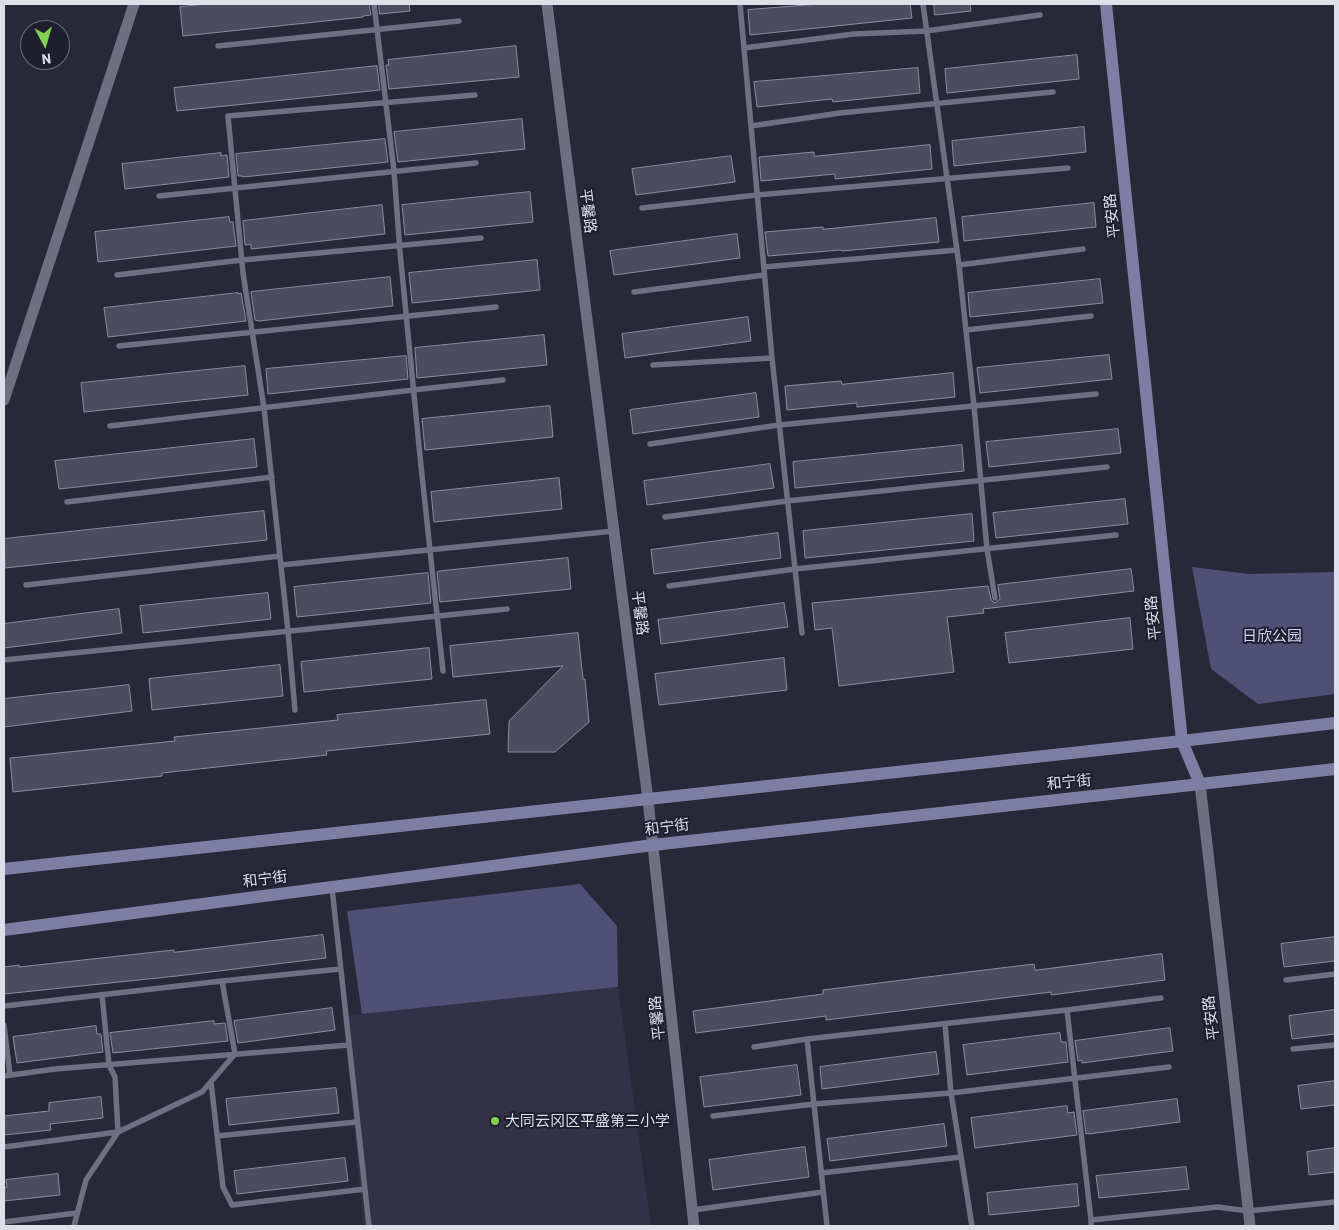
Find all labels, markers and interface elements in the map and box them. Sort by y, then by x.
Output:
north arrow [20,20,70,70]
text: N [41,50,52,68]
street label: 平馨路 [576,188,600,234]
street label: 平安路 [1101,193,1123,239]
street label: 平馨路 [628,590,652,636]
street label: 平安路 [1142,595,1164,641]
park label: 日欣公园 [1242,627,1302,645]
street label: 和宁街 [1046,771,1092,793]
street label: 和宁街 [644,815,690,839]
street label: 和宁街 [242,867,288,891]
street label: 平馨路 [646,995,668,1041]
street label: 平安路 [1199,995,1223,1041]
place label: 大同云冈区平盛第三小学 [505,1112,670,1130]
marker: 大同云冈区平盛第三小学 [489,1115,501,1127]

